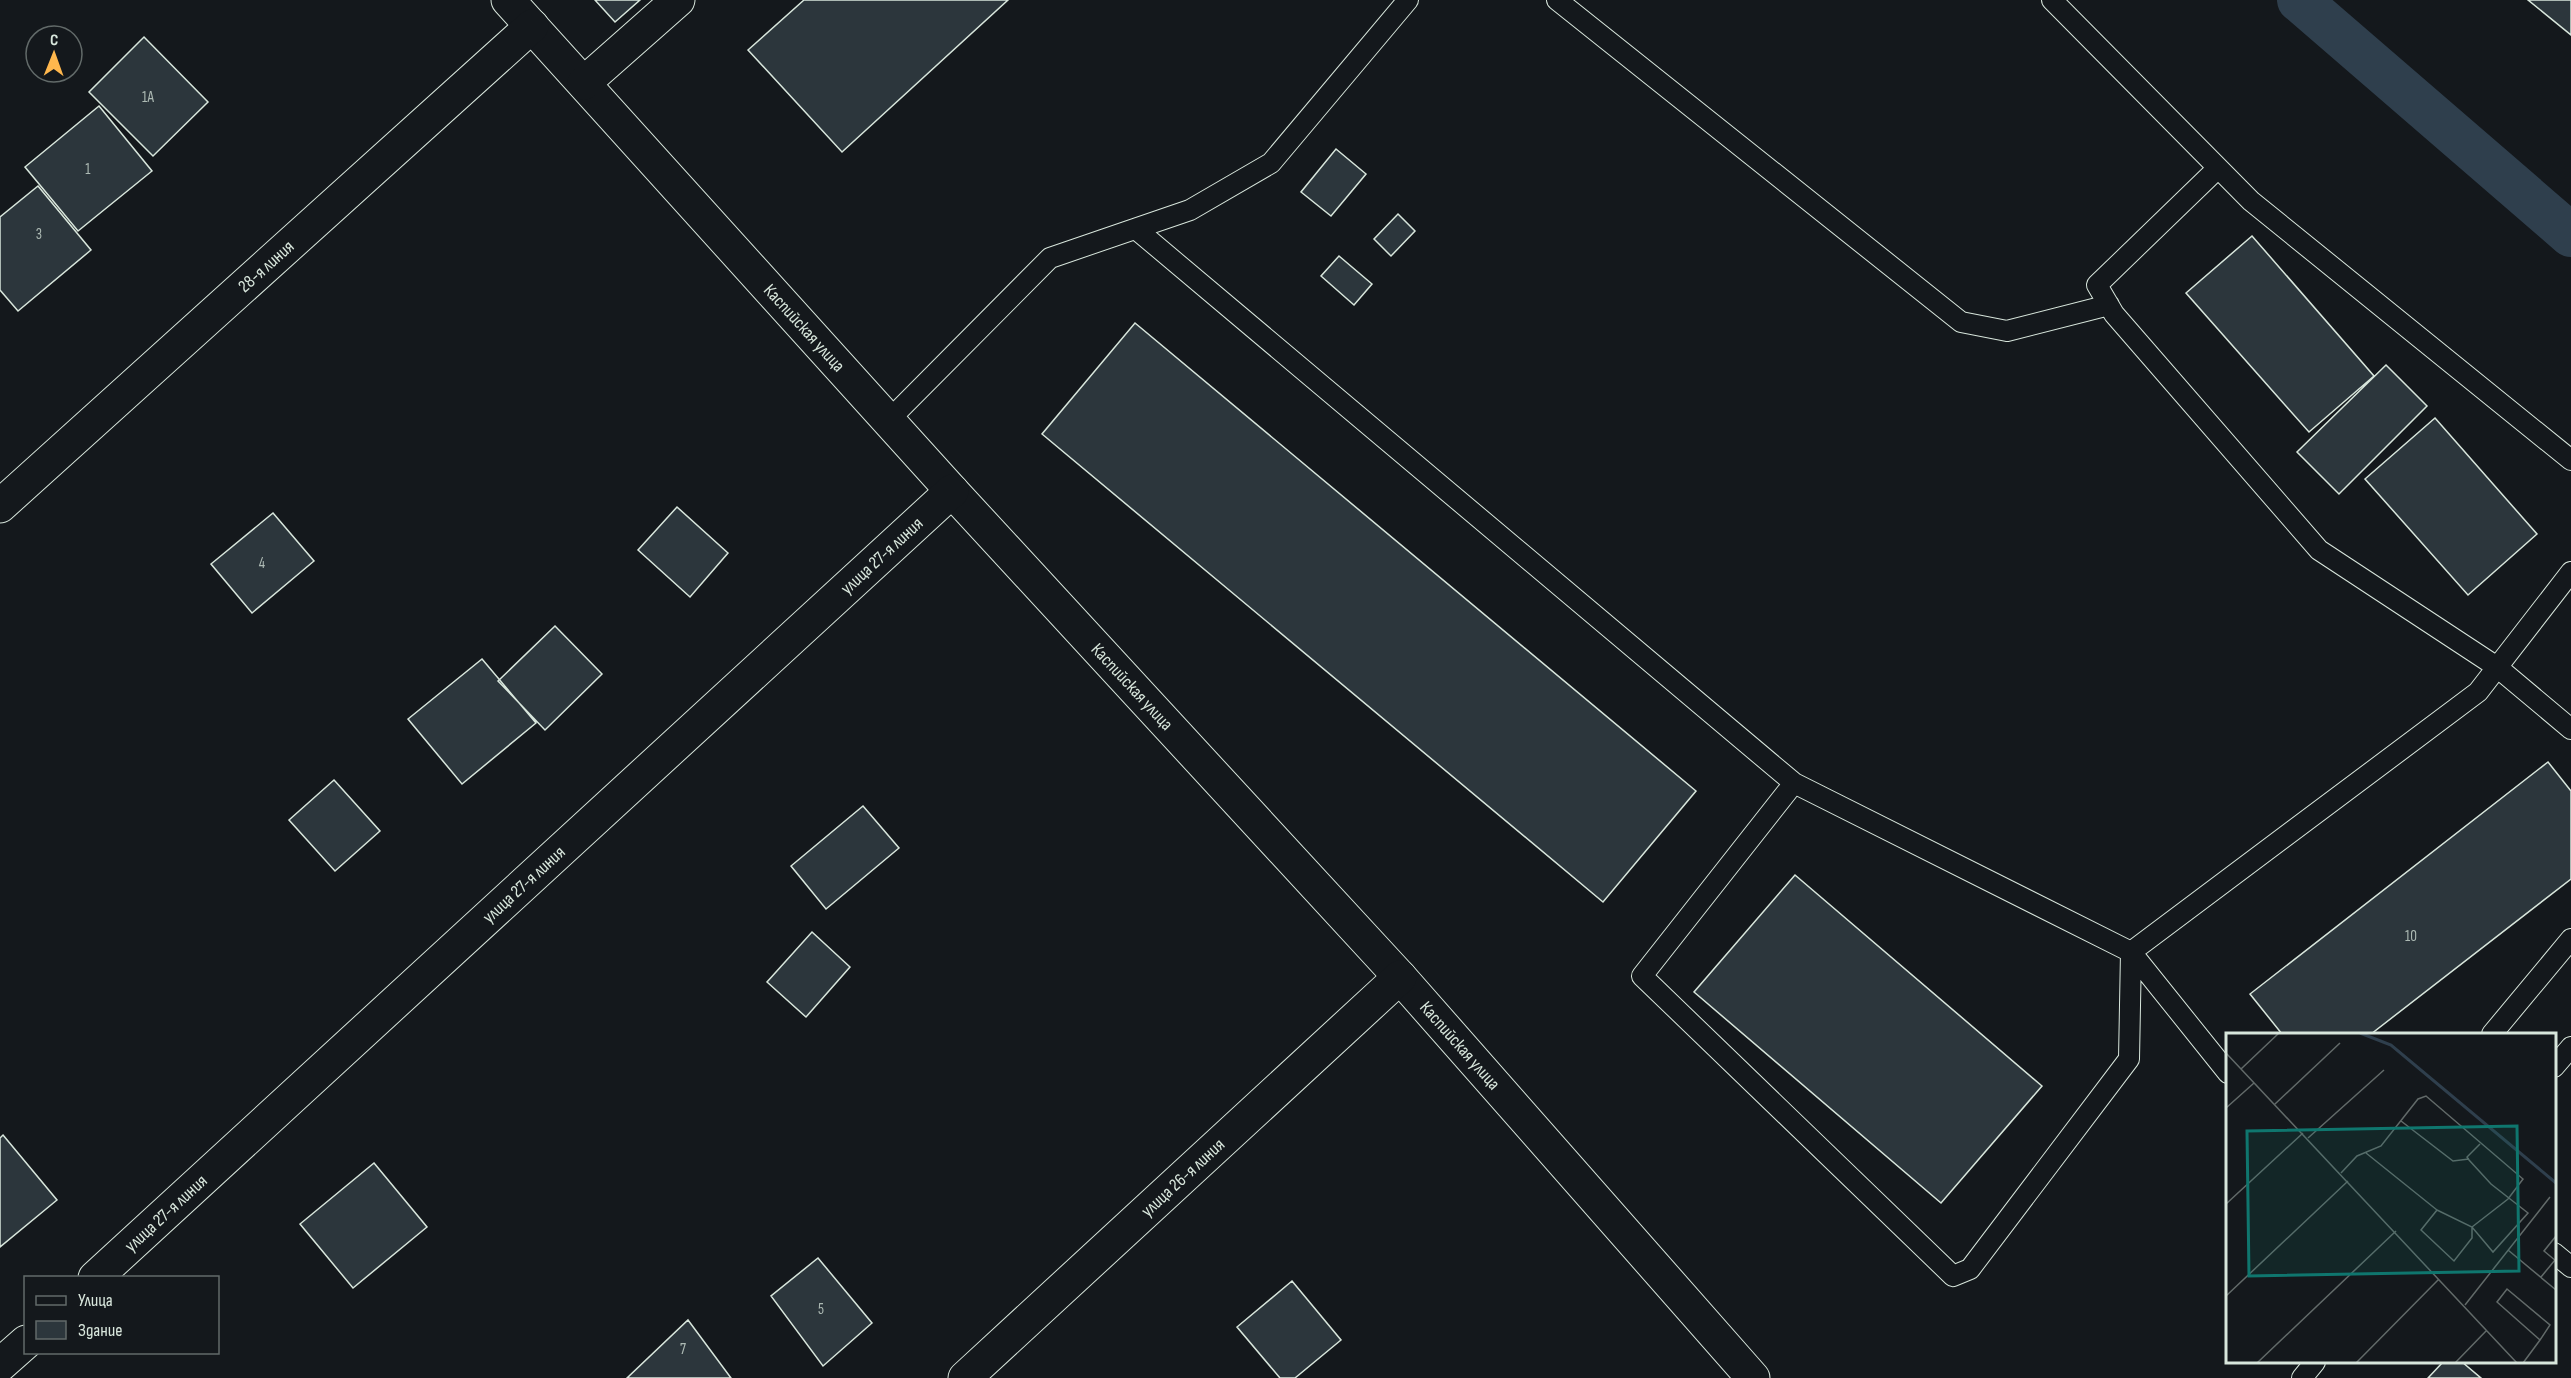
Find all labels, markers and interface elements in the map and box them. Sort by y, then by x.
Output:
north arrow [24,24,84,84]
text: С [50,31,59,50]
house number: 1А [142,88,155,107]
house number: 1 [85,160,91,179]
house number: 3 [36,225,42,244]
street label: 28-я линия [234,236,298,297]
street label: Каспийская улица [760,280,849,376]
street label: улица 27-я линия [836,513,927,599]
house number: 4 [259,554,265,573]
street label: Каспийская улица [1087,639,1178,735]
street label: улица 27-я линия [478,841,569,927]
house number: 10 [2405,927,2417,946]
street label: Каспийская улица [1416,997,1505,1094]
inset map [2226,1033,2556,1363]
street label: улица 26-я линия [1137,1134,1229,1221]
street label: улица 27-я линия [120,1170,211,1256]
legend [24,1276,219,1354]
text: Улица [78,1290,113,1311]
house number: 5 [818,1300,824,1319]
text: Здание [78,1320,123,1341]
house number: 7 [680,1340,686,1359]

